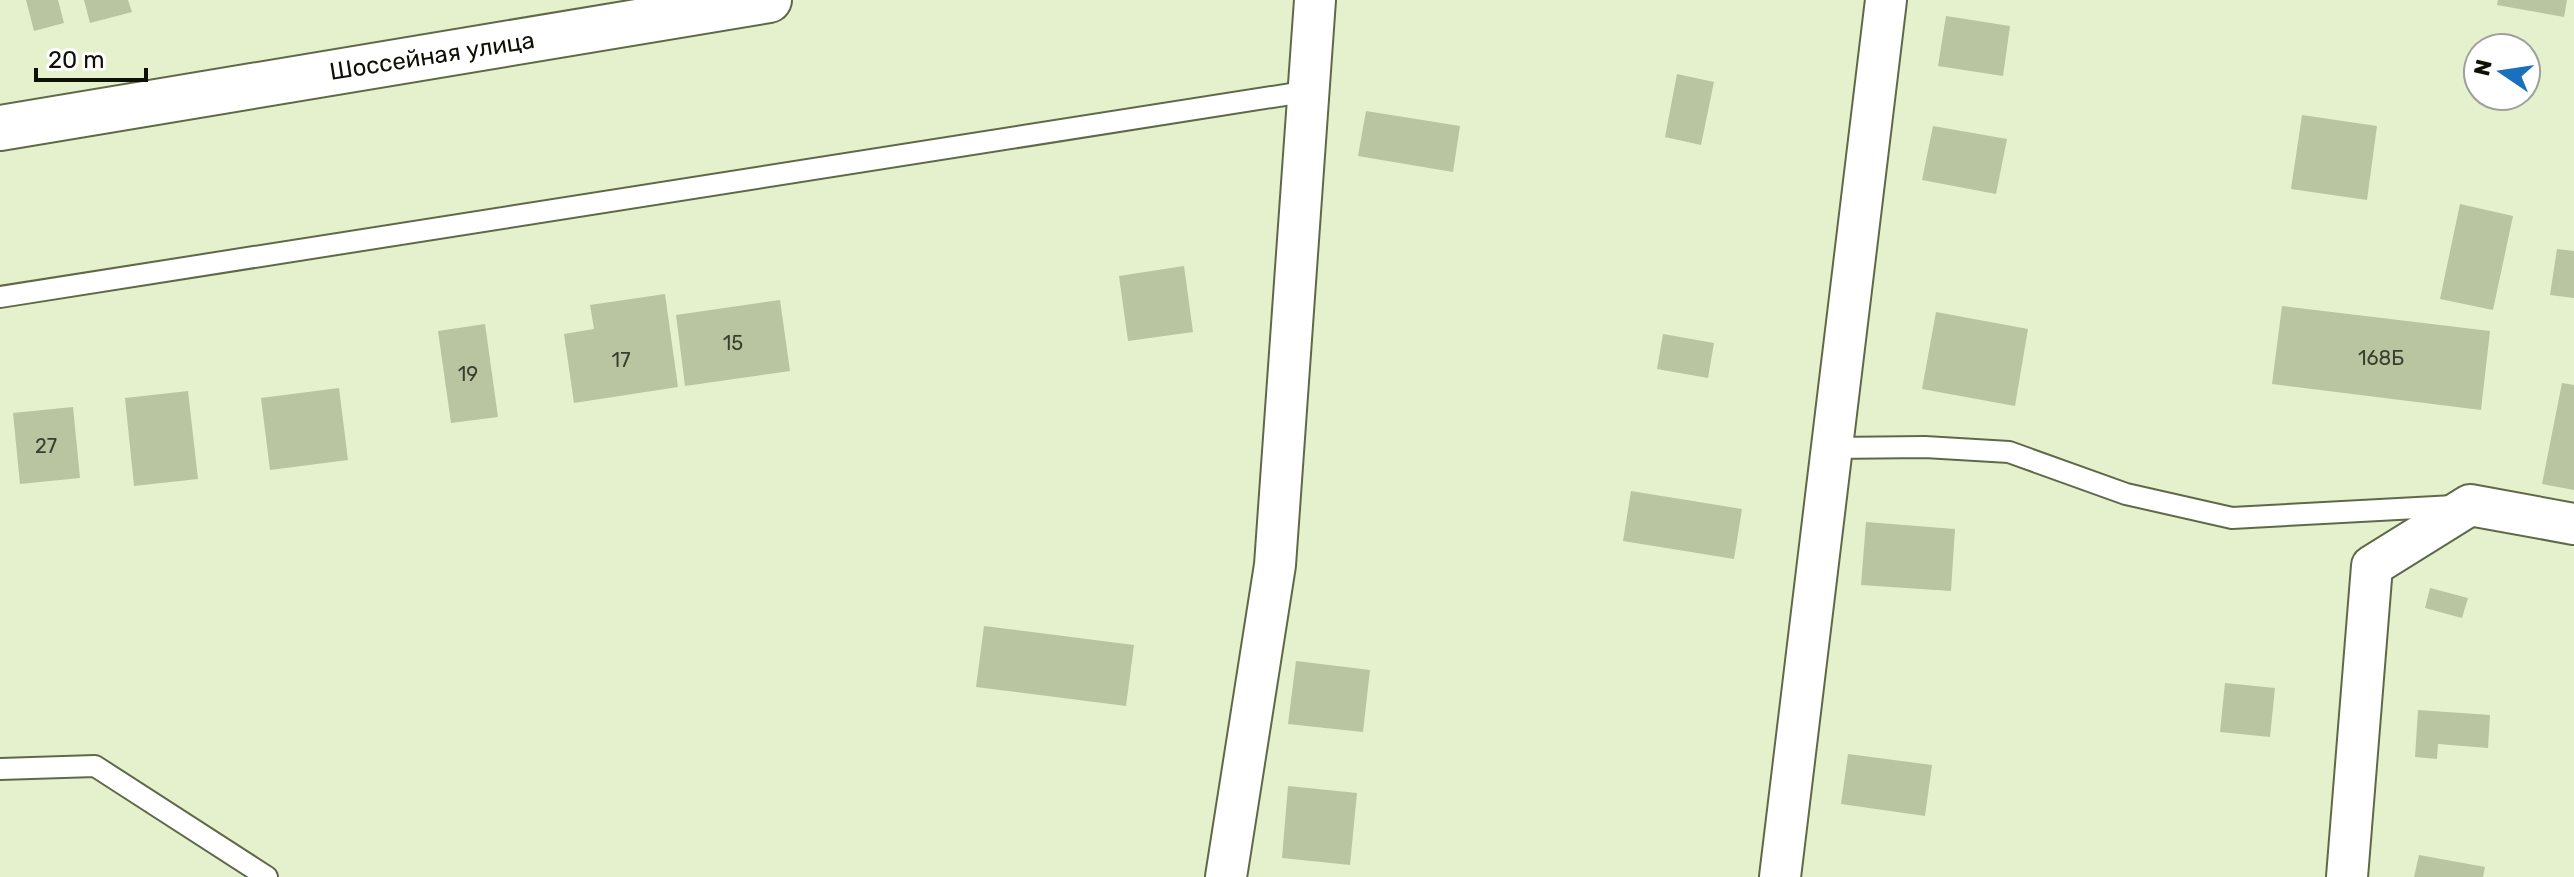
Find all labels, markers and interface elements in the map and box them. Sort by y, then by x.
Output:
street label: Шоссейная улица [327,26,537,86]
scale bar [36,32,146,82]
north arrow [2462,32,2542,112]
text: 20 m [48,46,105,74]
text: N [2468,57,2498,78]
house number: 15 [723,331,743,355]
house number: 168Б [2358,346,2404,370]
house number: 17 [612,348,630,372]
house number: 19 [458,362,478,386]
house number: 27 [35,434,57,458]

